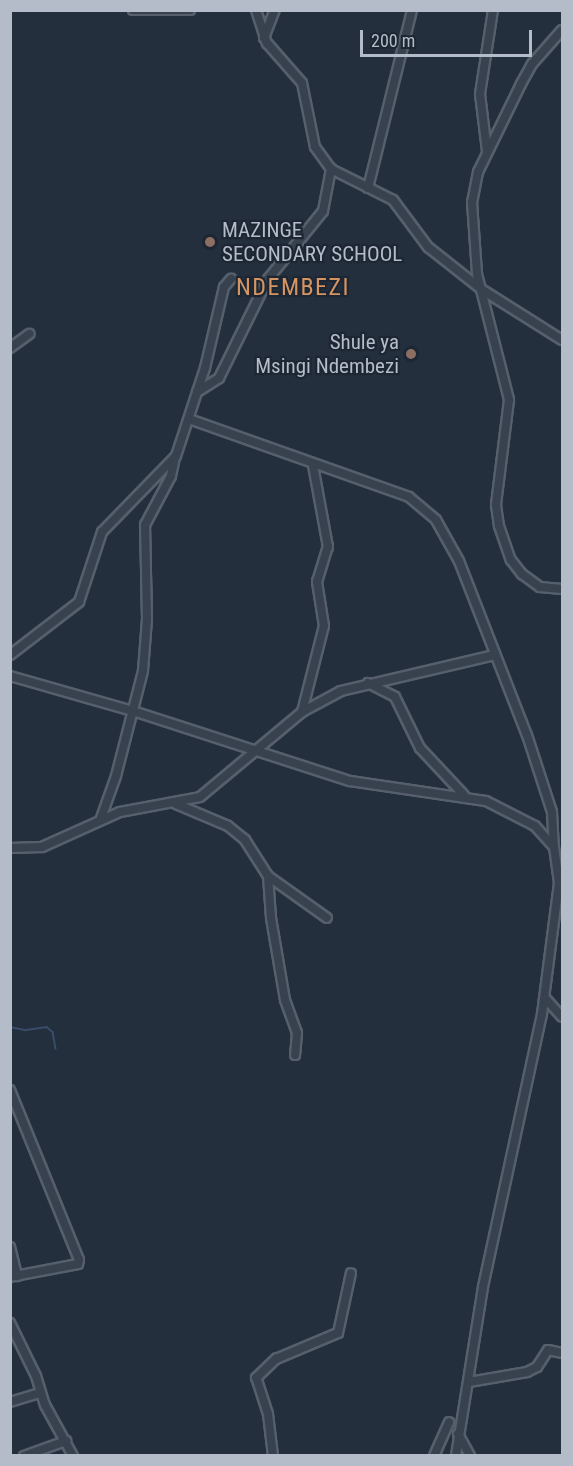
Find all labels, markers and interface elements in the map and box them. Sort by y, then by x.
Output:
scale bar [363,18,536,56]
text: 200 m [371,30,415,51]
place label: MAZINGE SECONDARY SCHOOL [222,217,402,267]
marker: MAZINGE SECONDARY SCHOOL [203,235,217,249]
district label: NDEMBEZI [236,274,350,302]
place label: Shule ya Msingi Ndembezi [255,329,399,379]
marker: Shule ya Msingi Ndembezi [404,347,418,361]

